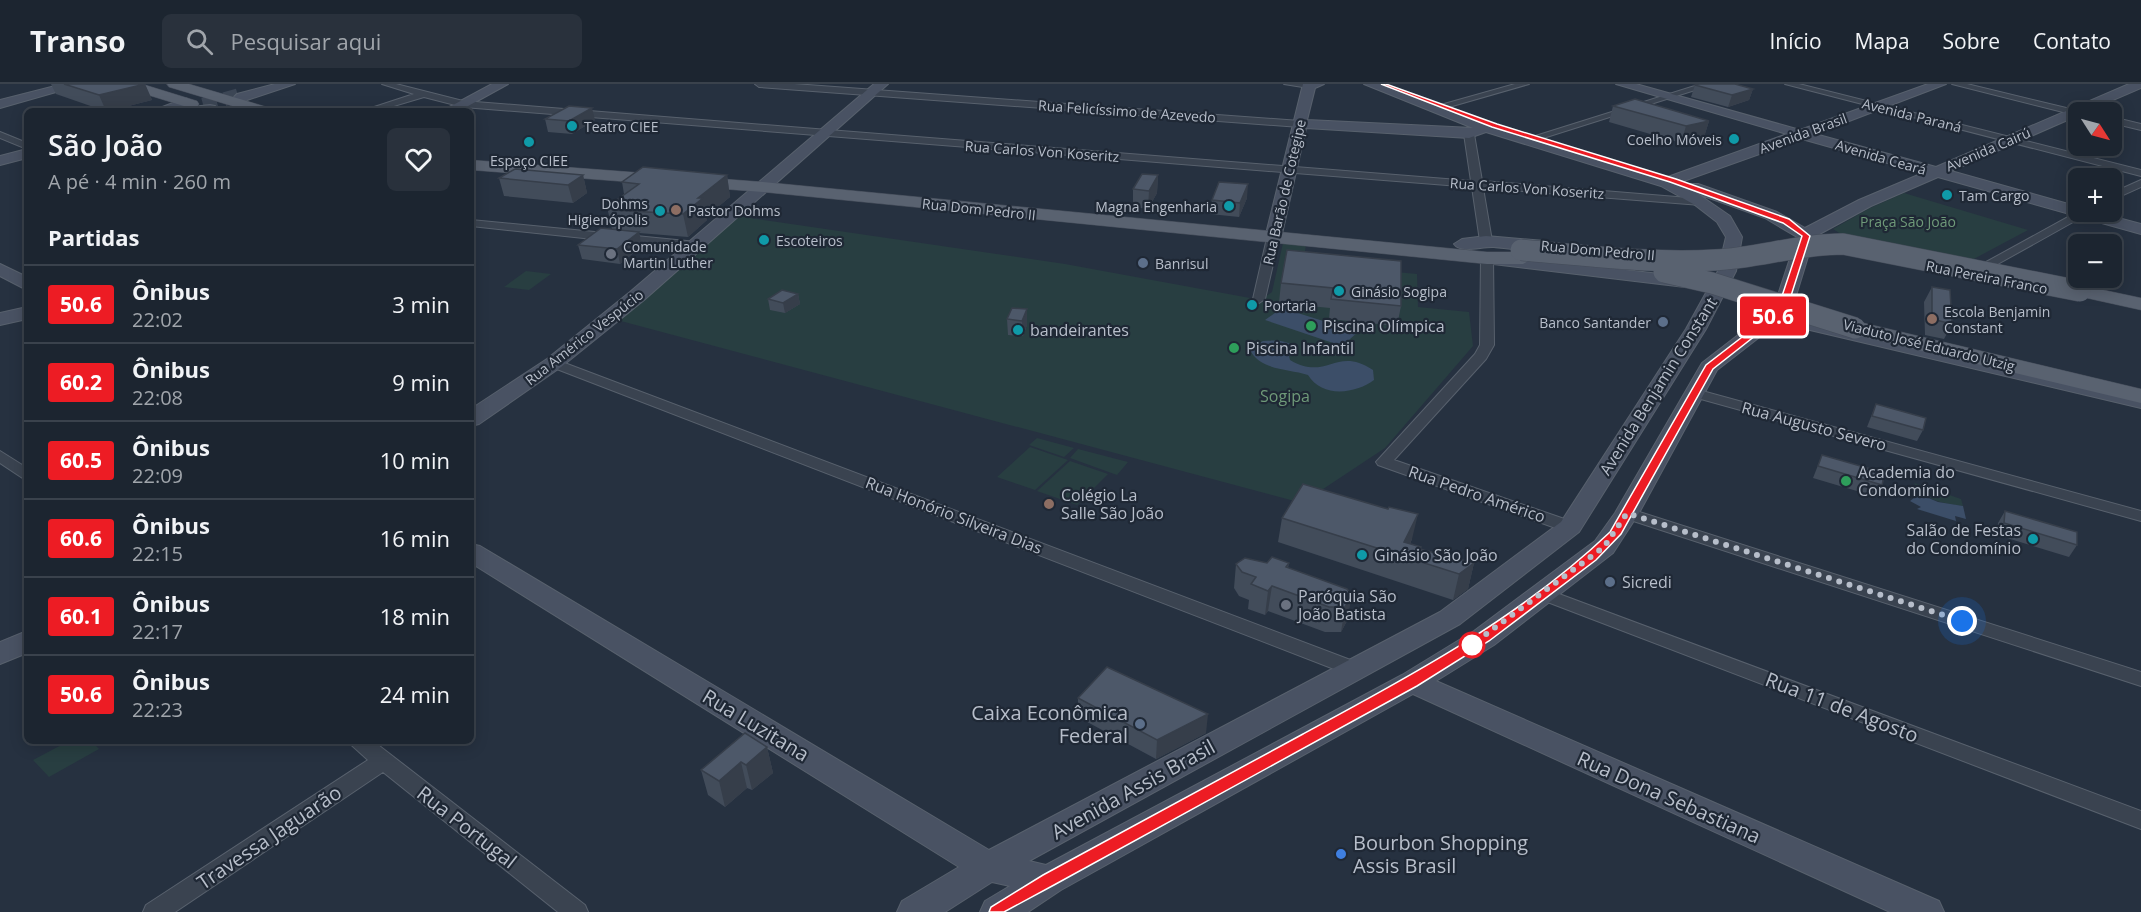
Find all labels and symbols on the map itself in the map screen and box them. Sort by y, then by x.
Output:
street label: Avenida Paraná [1860,93,1964,137]
street label: Rua Felicíssimo de Azevedo [1037,95,1217,127]
north arrow [2068,102,2122,156]
street label: Avenida Brasil [1756,108,1850,158]
place label: Teatro CIEE [584,117,658,136]
street label: Rua Barão de Cotegipe [1258,117,1310,267]
marker: Teatro CIEE [565,119,579,133]
street label: Avenida Cairú [1943,123,2033,175]
place label: Coelho Móveis [1627,130,1722,149]
marker: Coelho Móveis [1727,132,1741,146]
marker: Espaço CIEE [522,135,536,149]
street label: Avenida Ceará [1833,135,1929,179]
street label: Rua Carlos Von Koseritz [964,136,1120,166]
place label: Espaço CIEE [490,151,568,170]
street label: Rua Carlos Von Koseritz [1449,173,1605,203]
place label: Tam Cargo [1959,186,2029,205]
marker: Tam Cargo [1940,188,1954,202]
place label: Dohms Higienópolis [567,194,648,229]
street label: Rua Dom Pedro II [921,194,1037,224]
place label: Magna Engenharia [1095,197,1217,216]
marker: Magna Engenharia [1222,199,1236,213]
place label: Pastor Dohms [688,201,781,220]
marker: Pastor Dohms [669,203,683,217]
marker: Dohms Higienópolis [653,204,667,218]
park label: Praça São João [1860,212,1956,231]
place label: Escoteiros [776,231,843,250]
marker: Escoteiros [757,233,771,247]
street label: Rua Dom Pedro II [1540,236,1656,264]
place label: Comunidade Martin Luther [623,237,713,272]
marker: Comunidade Martin Luther [604,247,618,261]
place label: Banrisul [1155,254,1208,273]
marker: Banrisul [1136,256,1150,270]
street label: Rua Pereira Franco [1925,256,2049,298]
place label: Ginásio Sogipa [1351,282,1447,301]
marker: Ginásio Sogipa [1332,284,1346,298]
street label: Rua Américo Vespúcio [521,285,647,389]
street label: Avenida Benjamin Constant [1594,293,1722,479]
place label: Portaria [1264,296,1316,315]
line badge: 50.6 [1731,296,1815,336]
marker: Portaria [1245,298,1259,312]
place label: Escola Benjamin Constant [1944,302,2050,337]
marker: Escola Benjamin Constant [1925,312,1939,326]
place label: Banco Santander [1539,313,1651,332]
street label: Viaduto José Eduardo Utzig [1841,314,2017,376]
place label: Piscina Olímpica [1323,315,1445,337]
marker: Banco Santander [1656,315,1670,329]
place label: bandeirantes [1030,319,1129,341]
marker: Piscina Olímpica [1304,319,1318,333]
marker: bandeirantes [1011,323,1025,337]
place label: Piscina Infantil [1246,337,1354,359]
marker: Piscina Infantil [1227,341,1241,355]
park label: Sogipa [1260,385,1310,407]
street label: Rua Augusto Severo [1739,396,1889,456]
street label: Rua Pedro Américo [1406,460,1548,528]
place label: Academia do Condomínio [1858,461,1955,501]
street label: Rua Honório Silveira Dias [862,471,1046,559]
marker: Academia do Condomínio [1839,474,1853,488]
place label: Colégio La Salle São João [1061,484,1164,524]
marker: Colégio La Salle São João [1042,497,1056,511]
place label: Salão de Festas do Condomínio [1906,519,2021,559]
marker: Salão de Festas do Condomínio [2026,532,2040,546]
place label: Ginásio São João [1374,544,1498,566]
marker: Ginásio São João [1355,548,1369,562]
place label: Sicredi [1622,571,1672,593]
marker: Sicredi [1603,575,1617,589]
place label: Paróquia São João Batista [1296,585,1397,625]
marker: Paróquia São João Batista [1279,598,1293,612]
your location [1947,606,1977,636]
unlabelled marker [1459,632,1485,658]
street label: Rua 11 de Agosto [1762,665,1922,749]
street label: Rua Luzitana [698,683,814,767]
place label: Caixa Econômica Federal [971,699,1128,749]
marker: Caixa Econômica Federal [1133,717,1147,731]
street label: Avenida Assis Brasil [1046,733,1220,845]
street label: Rua Dona Sebastiana [1573,744,1765,850]
street label: Travessa Jaguarão [191,779,347,895]
street label: Rua Portugal [412,780,522,874]
place label: Bourbon Shopping Assis Brasil [1353,829,1528,879]
marker: Bourbon Shopping Assis Brasil [1334,847,1348,861]

